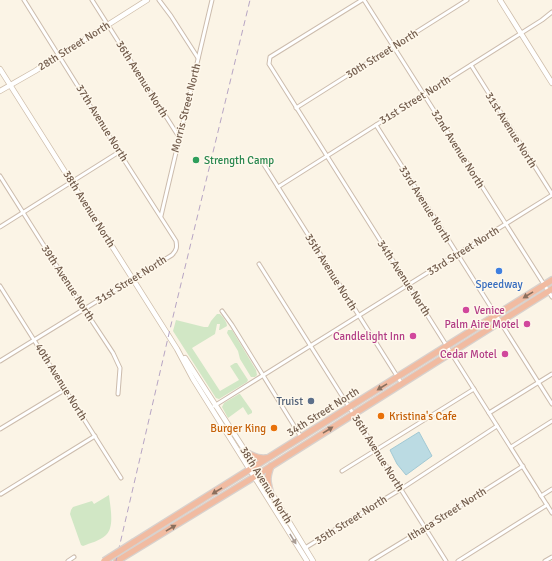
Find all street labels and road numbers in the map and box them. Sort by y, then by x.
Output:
street label: 28th Street North [36,19,112,73]
street label: 30th Street North [344,27,420,81]
street label: 36th Avenue North [113,38,171,120]
street label: Morris Street North [169,62,203,154]
street label: 31st Street North [377,73,453,127]
street label: 37th Avenue North [73,82,131,164]
street label: 31st Avenue North [482,90,540,170]
street label: 32nd Avenue North [429,107,487,191]
street label: 33rd Avenue North [396,163,454,245]
street label: 38th Avenue North [60,168,118,250]
street label: 33rd Street North [425,224,501,278]
street label: 35th Avenue North [302,231,360,313]
street label: 34th Avenue North [375,237,433,319]
street label: 39th Avenue North [39,242,97,324]
street label: 31st Street North [93,253,169,307]
street label: 40th Avenue North [32,341,90,423]
street label: 34th Street North [285,385,361,439]
street label: 36th Avenue North [349,412,407,494]
street label: 38th Avenue North [237,444,295,526]
street label: Ithaca Street North [405,485,489,543]
street label: 35th Street North [313,493,389,547]

